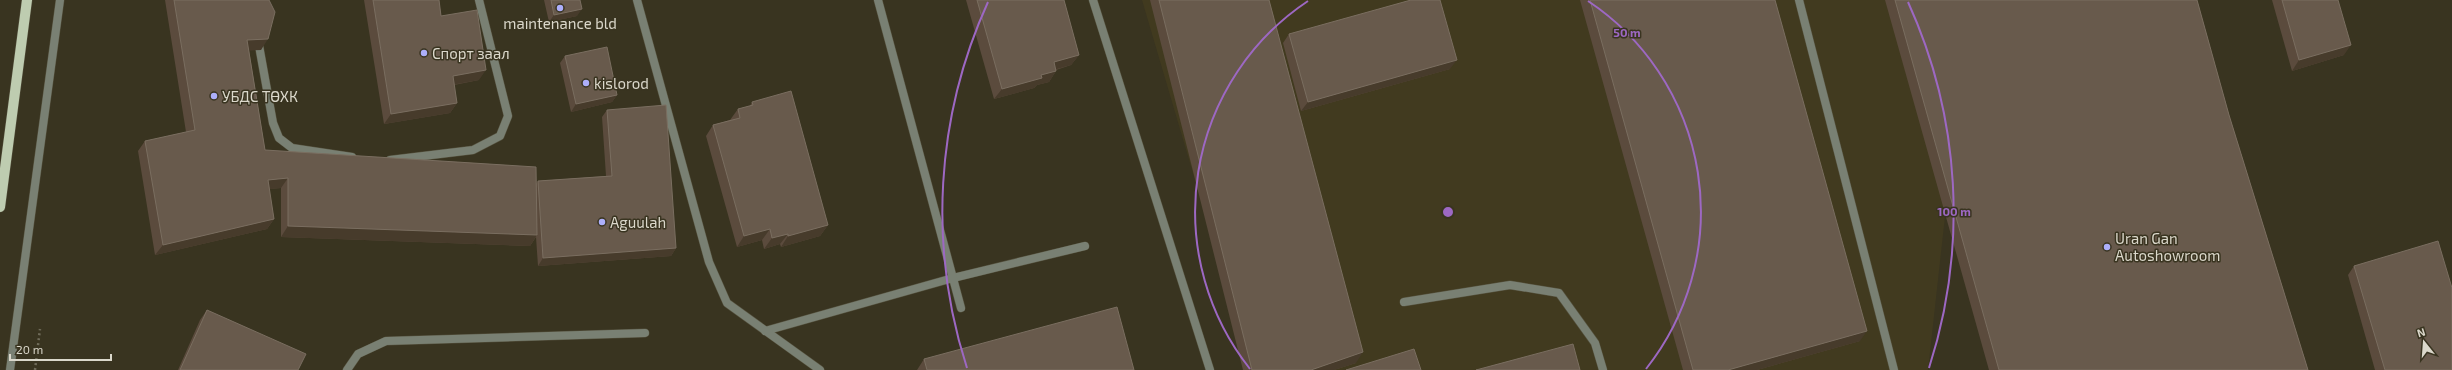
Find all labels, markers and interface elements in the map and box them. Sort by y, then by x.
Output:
marker: maintenance bld [555,3,565,13]
place label: maintenance bld [503,14,617,32]
text: 50 m [1613,25,1641,39]
place label: Спорт заал [432,44,510,62]
marker: Спорт заал [419,48,429,58]
place label: kislorod [594,74,649,92]
marker: kislorod [581,78,591,88]
place label: УБДС ТӨХК [222,87,298,105]
marker: УБДС ТӨХК [209,91,219,101]
text: 100 m [1937,204,1971,218]
centre of rings [1441,205,1455,219]
place label: Aguulah [610,213,666,231]
marker: Aguulah [597,217,607,227]
place label: Uran Gan Autoshowroom [2115,229,2220,264]
marker: Uran Gan Autoshowroom [2102,242,2112,252]
north arrow [2404,322,2444,362]
text: N [2415,325,2427,339]
scale bar [10,336,111,362]
text: 20 m [16,342,43,356]

